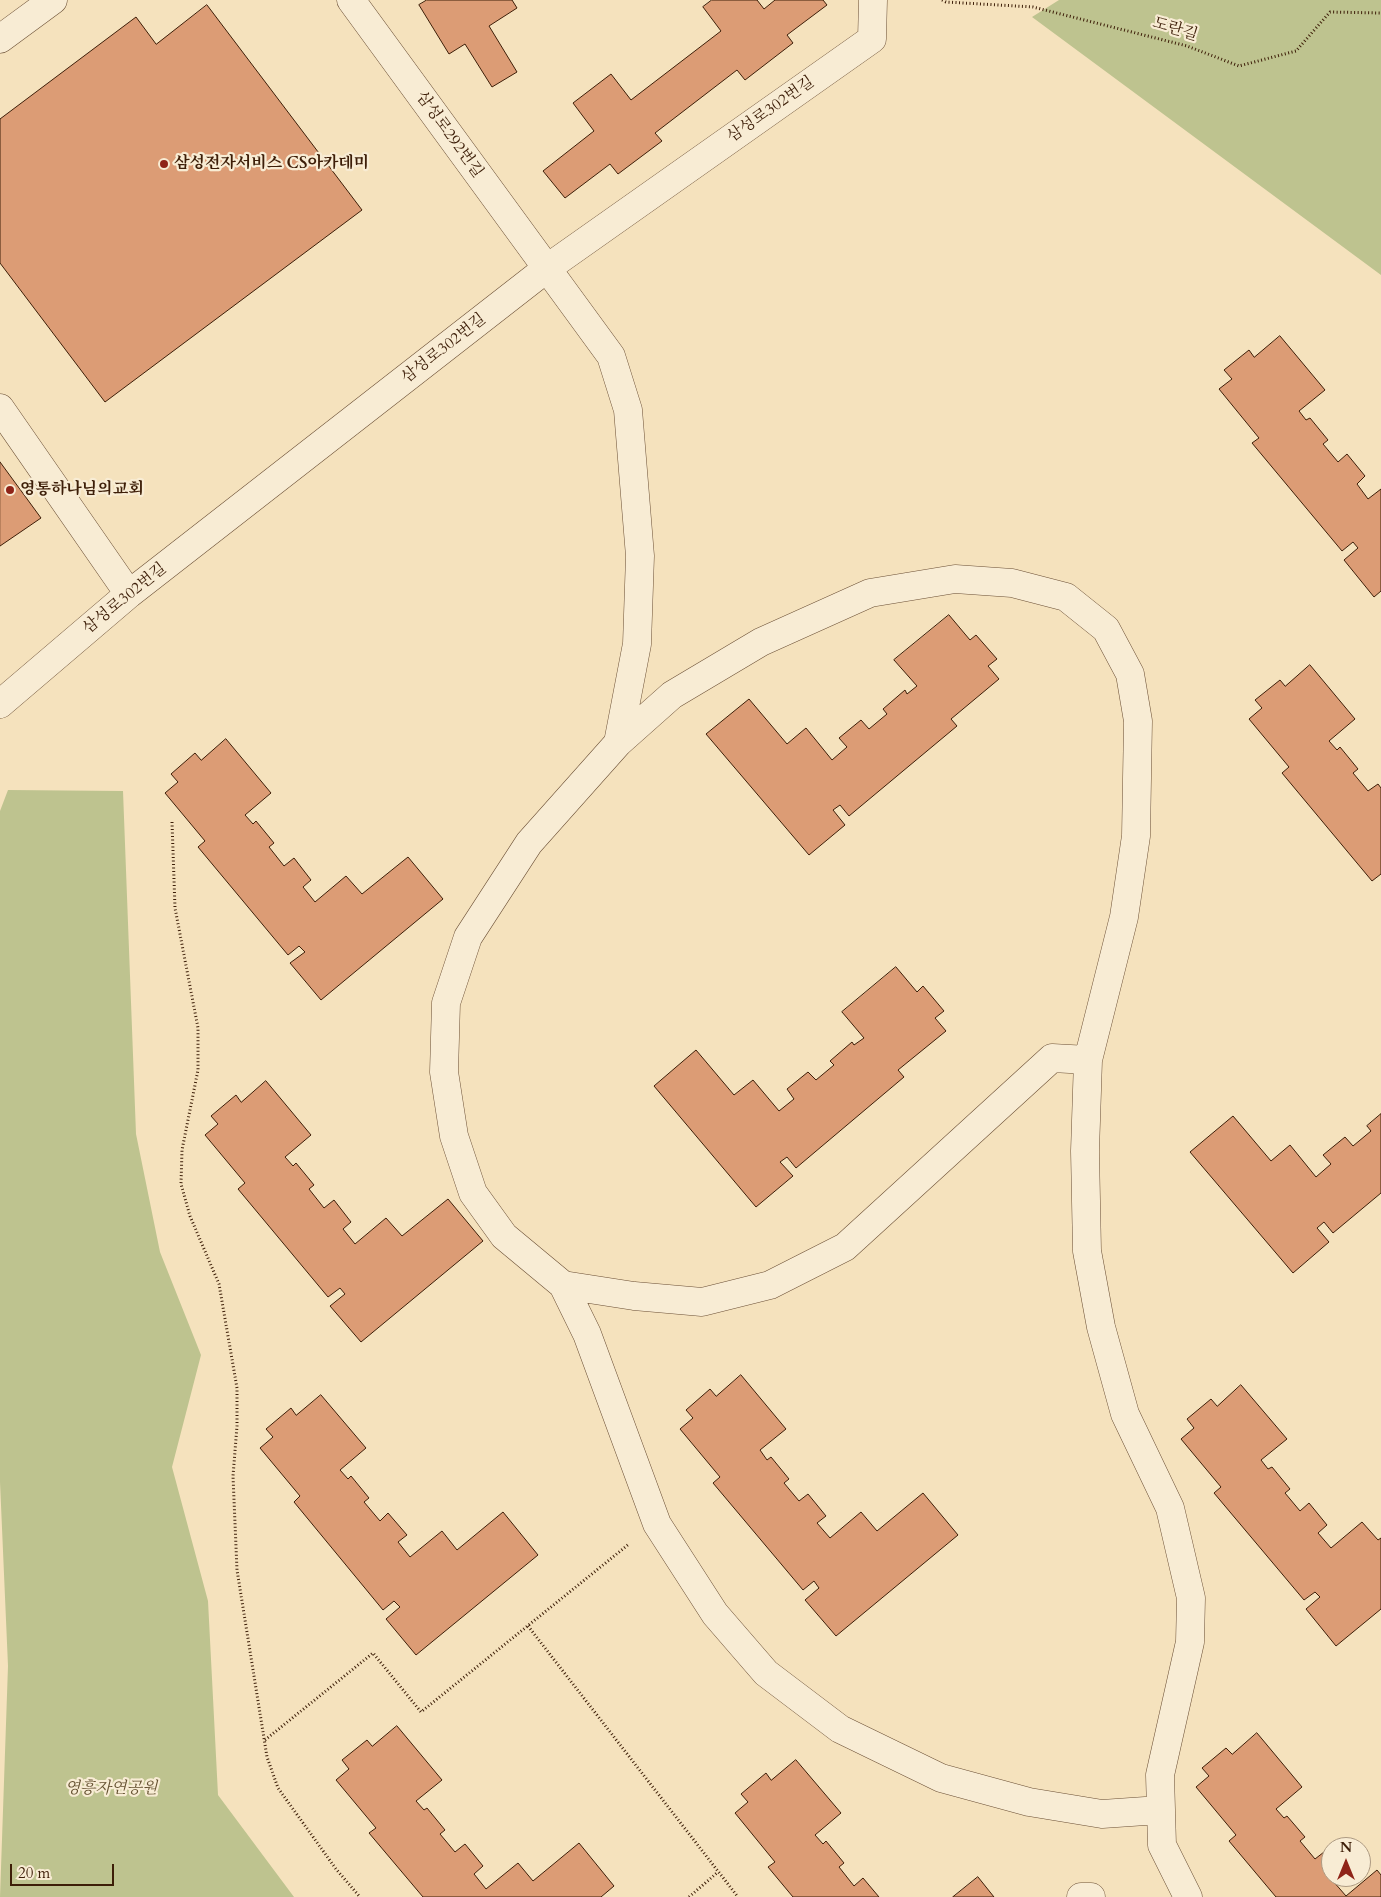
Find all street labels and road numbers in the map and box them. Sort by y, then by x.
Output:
street label: 도란길 [1150,14,1200,46]
street label: 삼성로302번길 [724,73,818,147]
street label: 삼성로292번길 [411,88,487,182]
street label: 삼성로302번길 [398,310,490,388]
street label: 삼성로302번길 [79,559,171,639]

